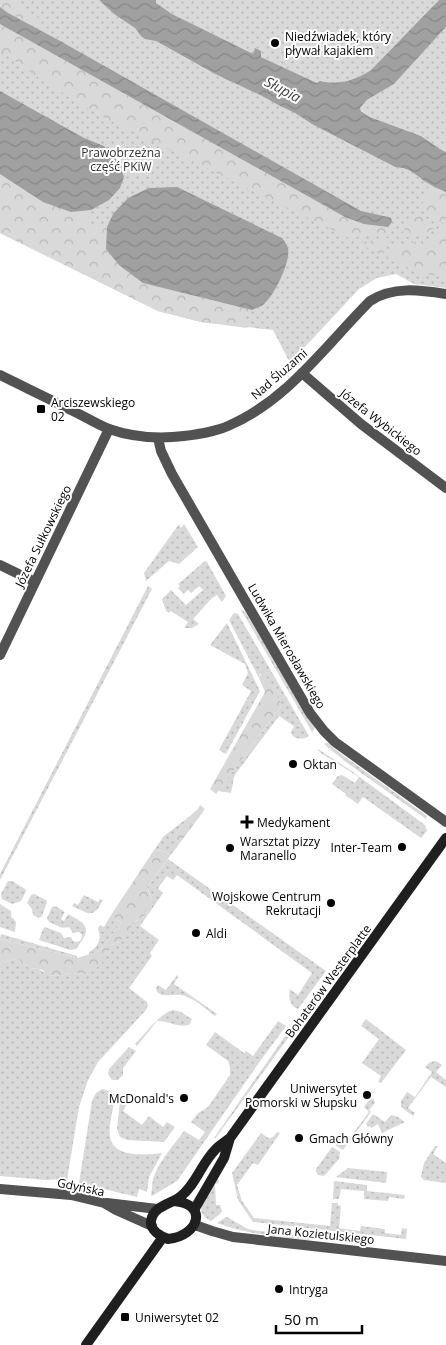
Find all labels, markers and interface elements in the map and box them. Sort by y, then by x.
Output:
place label: Niedźwiadek, który pływał kajakiem [285,28,392,59]
marker: Niedźwiadek, który pływał kajakiem [269,37,281,49]
water label: Słupia [262,72,304,106]
park label: Prawobrzeżna część PKiW [81,144,161,175]
street label: Nad Śluzami [247,345,311,403]
street label: Józefa Wybickiego [336,384,425,459]
place label: Arciszewskiego 02 [51,394,135,425]
marker: Arciszewskiego 02 [35,403,47,415]
street label: Józefa Sułkowskiego [10,482,75,591]
street label: Ludwika Mierosławskiego [244,580,330,712]
place label: Oktan [303,756,337,773]
marker: Oktan [287,758,299,770]
place label: Medykament [257,814,330,831]
marker: Medykament [241,816,253,828]
place label: Warsztat pizzy Maranello [240,833,321,864]
place label: Inter-Team [330,839,392,856]
marker: Inter-Team [396,841,408,853]
marker: Warsztat pizzy Maranello [224,842,236,854]
place label: Wojskowe Centrum Rekrutacji [212,888,321,919]
marker: Wojskowe Centrum Rekrutacji [325,897,337,909]
street label: Bohaterów Westerplatte [281,921,375,1041]
place label: Aldi [206,925,227,942]
marker: Aldi [190,927,202,939]
place label: Uniwersytet Pomorski w Słupsku [245,1080,357,1111]
marker: Uniwersytet Pomorski w Słupsku [361,1089,373,1101]
place label: McDonald's [109,1090,174,1107]
marker: McDonald's [178,1092,190,1104]
place label: Gmach Główny [309,1130,394,1147]
marker: Gmach Główny [293,1132,305,1144]
street label: Gdyńska [56,1174,106,1200]
street label: Jana Kozietulskiego [266,1220,375,1248]
place label: Intryga [289,1281,328,1298]
marker: Intryga [273,1283,285,1295]
scale bar [276,1302,362,1334]
place label: Uniwersytet 02 [135,1309,219,1326]
text: 50 m [284,1309,319,1329]
marker: Uniwersytet 02 [119,1311,131,1323]

